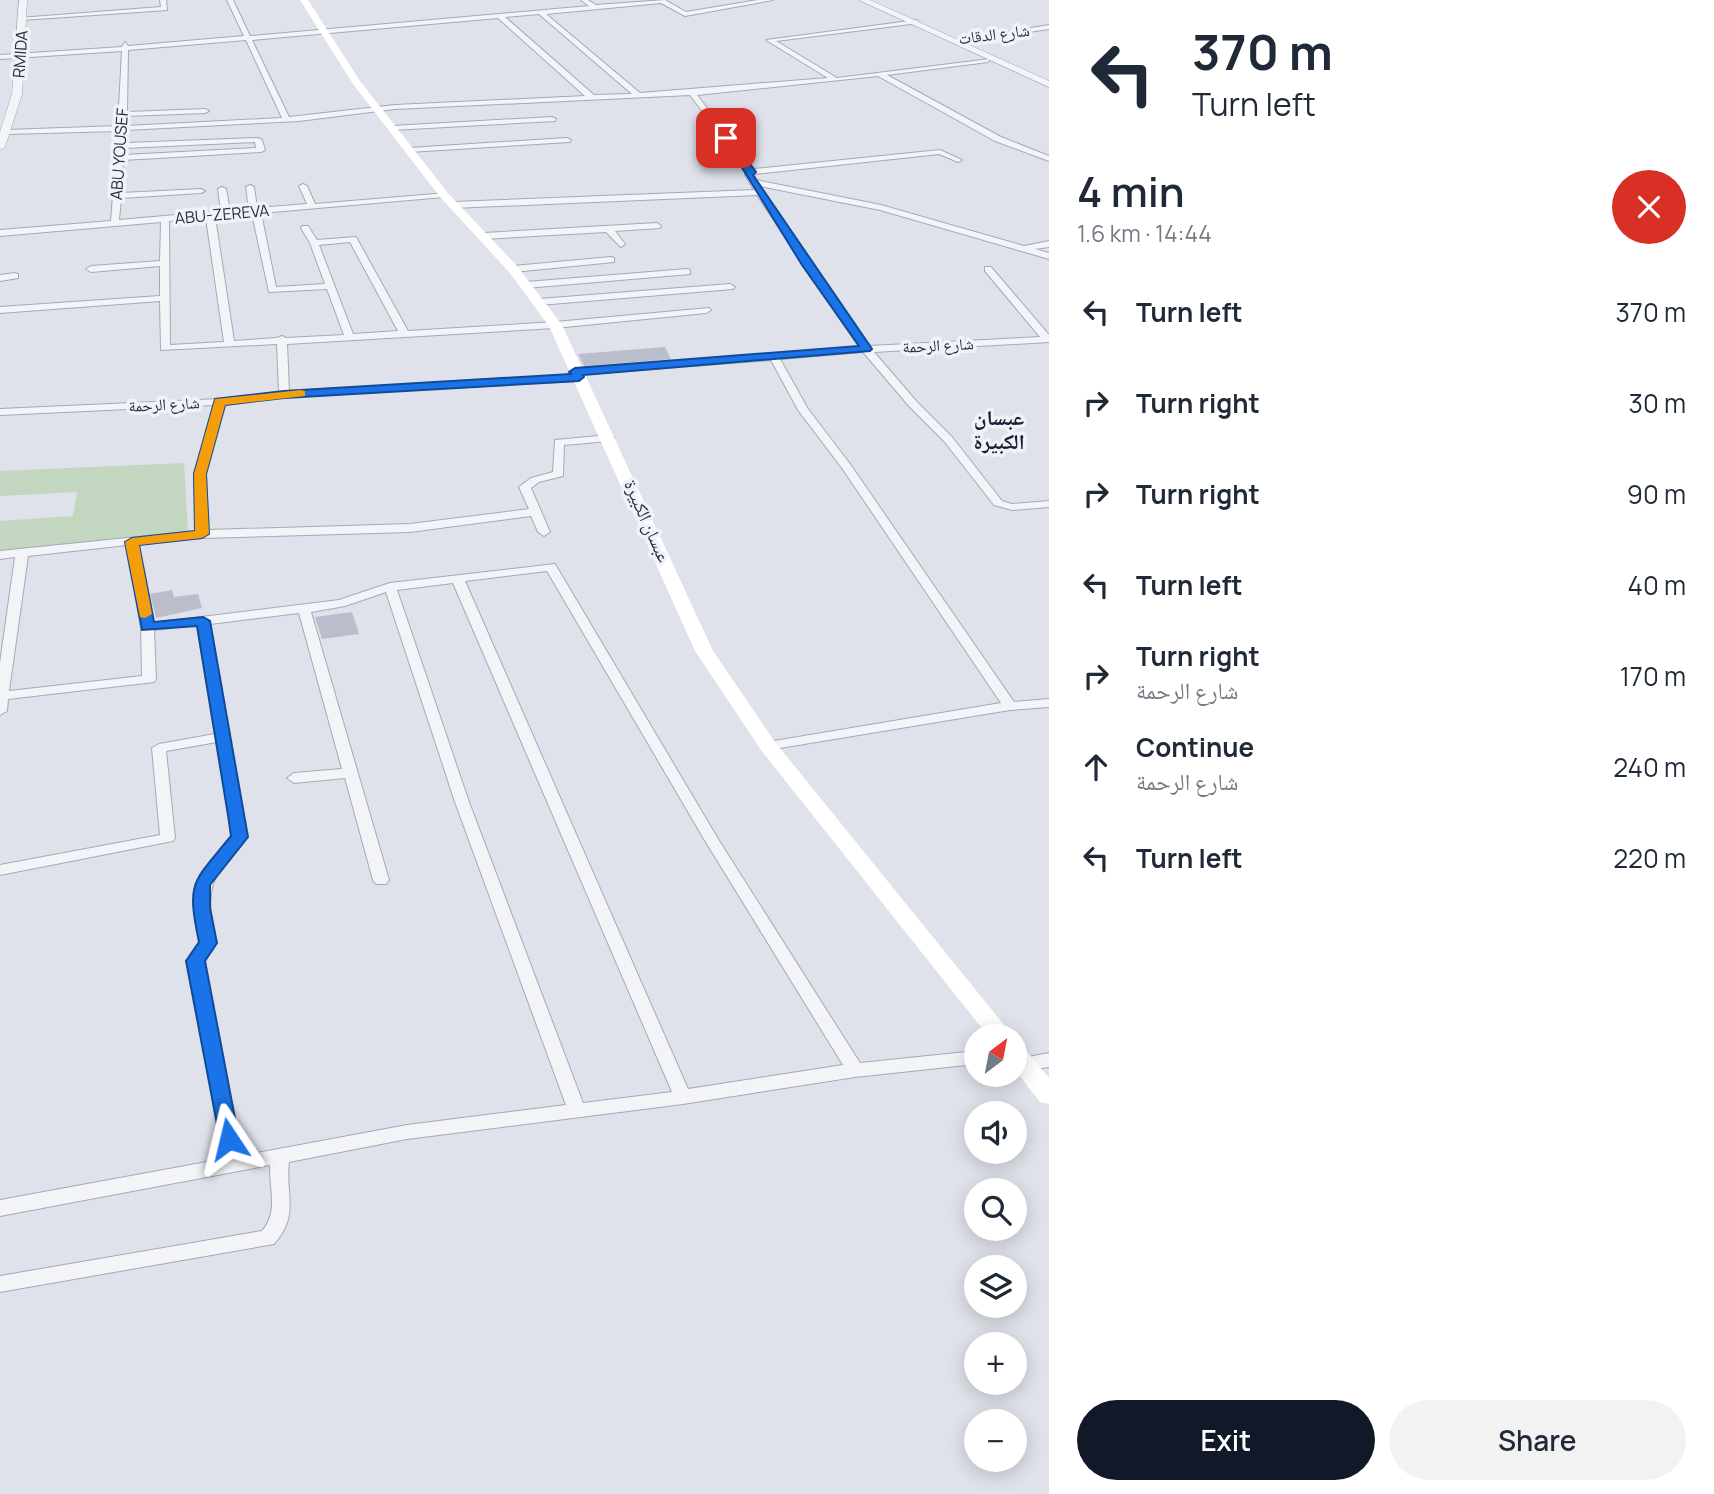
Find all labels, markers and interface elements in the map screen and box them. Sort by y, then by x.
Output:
text: 370 m [1192,18,1333,85]
street label: شارع الدقات [957,19,1031,49]
icon: left [1077,28,1168,119]
street label: RMIDA [7,29,33,79]
text: Turn left [1192,82,1316,126]
street label: ABU YOUSEF [105,107,133,201]
pin [696,108,756,168]
icon: arrive [707,119,745,157]
text: 4 min [1077,162,1185,220]
button: close [1612,170,1686,244]
street label: ABU-ZEREVA [174,199,270,229]
text: 1.6 km · 14:44 [1077,217,1212,249]
icon: left [1077,293,1115,331]
text: Turn left [1136,294,1243,330]
text: 370 m [1615,294,1686,330]
street label: شارع الرحمة [902,332,974,358]
icon: right [1077,384,1115,422]
text: Turn right [1136,385,1260,421]
text: 30 m [1629,385,1686,421]
street label: شارع الرحمة [128,391,200,417]
district label: عبسان الكبيرة [973,403,1025,455]
icon: right [1077,475,1115,513]
street label: عبسان الكبيرة [619,476,677,566]
text: Turn right [1136,476,1260,512]
text: 90 m [1627,476,1686,512]
icon: left [1077,566,1115,604]
text: Turn left [1136,567,1243,603]
text: 40 m [1628,567,1686,603]
text: Turn right [1136,638,1260,674]
icon: right [1077,657,1115,695]
text: 170 m [1620,658,1686,694]
text: شارع الرحمة [1136,674,1239,706]
text: Continue [1136,729,1254,765]
icon: ahead [1077,748,1115,786]
text: 240 m [1613,749,1686,785]
text: شارع الرحمة [1136,765,1239,797]
icon: left [1077,839,1115,877]
text: Turn left [1136,840,1243,876]
text: 220 m [1613,840,1686,876]
north arrow [964,1024,1027,1087]
map controls [964,1024,1027,1472]
button: sound [964,1101,1027,1164]
position arrow [192,1102,266,1176]
button: search [964,1178,1027,1241]
button: layers [964,1255,1027,1318]
button: + [964,1332,1027,1395]
button: Exit [1077,1400,1375,1480]
button: Share [1389,1400,1686,1480]
button: − [964,1409,1027,1472]

